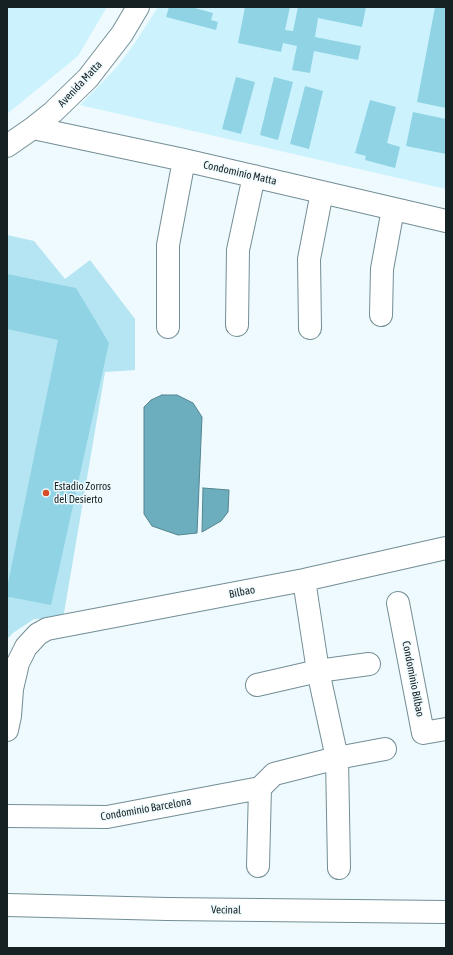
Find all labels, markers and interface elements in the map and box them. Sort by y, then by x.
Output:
street label: Avenida Matta [55,58,105,110]
street label: Condominio Matta [202,158,278,188]
place label: Estadio Zorros del Desierto [54,480,111,506]
marker: Estadio Zorros del Desierto [41,488,51,498]
street label: Bilbao [228,583,256,601]
street label: Condominio Bilbao [399,640,427,718]
street label: Condominio Barcelona [100,795,192,823]
street label: Vecinal [211,903,241,917]

